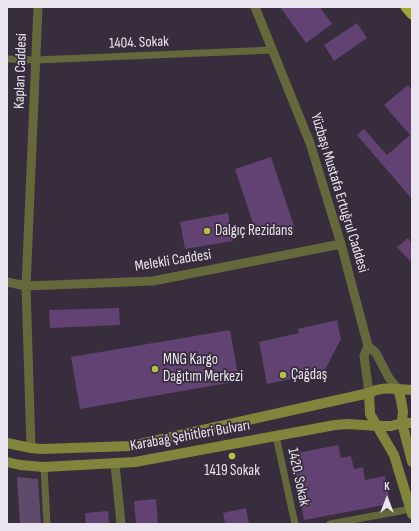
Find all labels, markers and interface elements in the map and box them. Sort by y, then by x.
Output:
street label: Kaplan Caddesi [11,33,31,109]
street label: 1404. Sokak [109,33,169,53]
street label: Yüzbaşı Mustafa Ertuğrul Caddesi [306,111,372,275]
place label: Dalgıç Rezidans [215,222,293,240]
marker: Dalgıç Rezidans [202,226,212,236]
street label: Melekli Caddesi [133,246,213,276]
place label: MNG Kargo Dağıtım Merkezi [163,351,243,386]
marker: MNG Kargo Dağıtım Merkezi [150,364,160,374]
place label: Çağdaş [291,366,327,384]
marker: Çağdaş [278,370,288,380]
street label: Karabağ Şehitleri Bulvarı [129,417,251,455]
street label: 1420. Sokak [283,446,313,508]
marker: 1419 Sokak [227,451,237,461]
place label: 1419 Sokak [204,462,260,480]
north arrow [367,479,407,519]
text: K [384,480,390,493]

